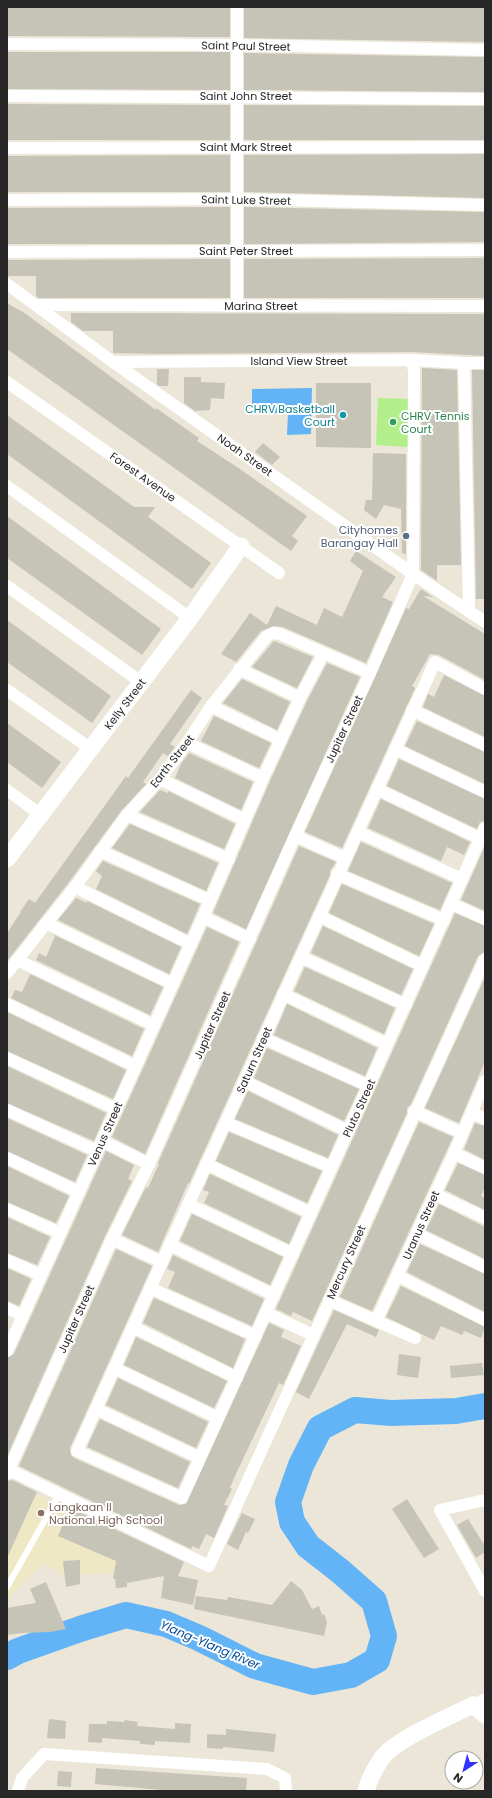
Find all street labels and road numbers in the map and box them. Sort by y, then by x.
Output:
street label: Saint Paul Street [201,37,291,55]
street label: Saint John Street [200,88,292,104]
street label: Saint Mark Street [200,139,292,155]
street label: Saint Luke Street [201,191,291,209]
street label: Saint Peter Street [199,243,293,259]
street label: Marina Street [224,298,298,314]
street label: Island View Street [250,353,348,369]
street label: Noah Street [214,430,276,480]
street label: Forest Avenue [107,448,179,506]
street label: Kelly Street [101,675,149,733]
street label: Jupiter Street [321,692,367,766]
street label: Earth Street [146,731,198,791]
street label: Jupiter Street [190,988,234,1062]
street label: Saturn Street [232,1024,276,1096]
street label: Pluto Street [339,1076,379,1140]
street label: Venus Street [84,1099,126,1169]
street label: Uranus Street [399,1188,443,1262]
street label: Mercury Street [323,1222,369,1302]
street label: Jupiter Street [54,1282,98,1356]

